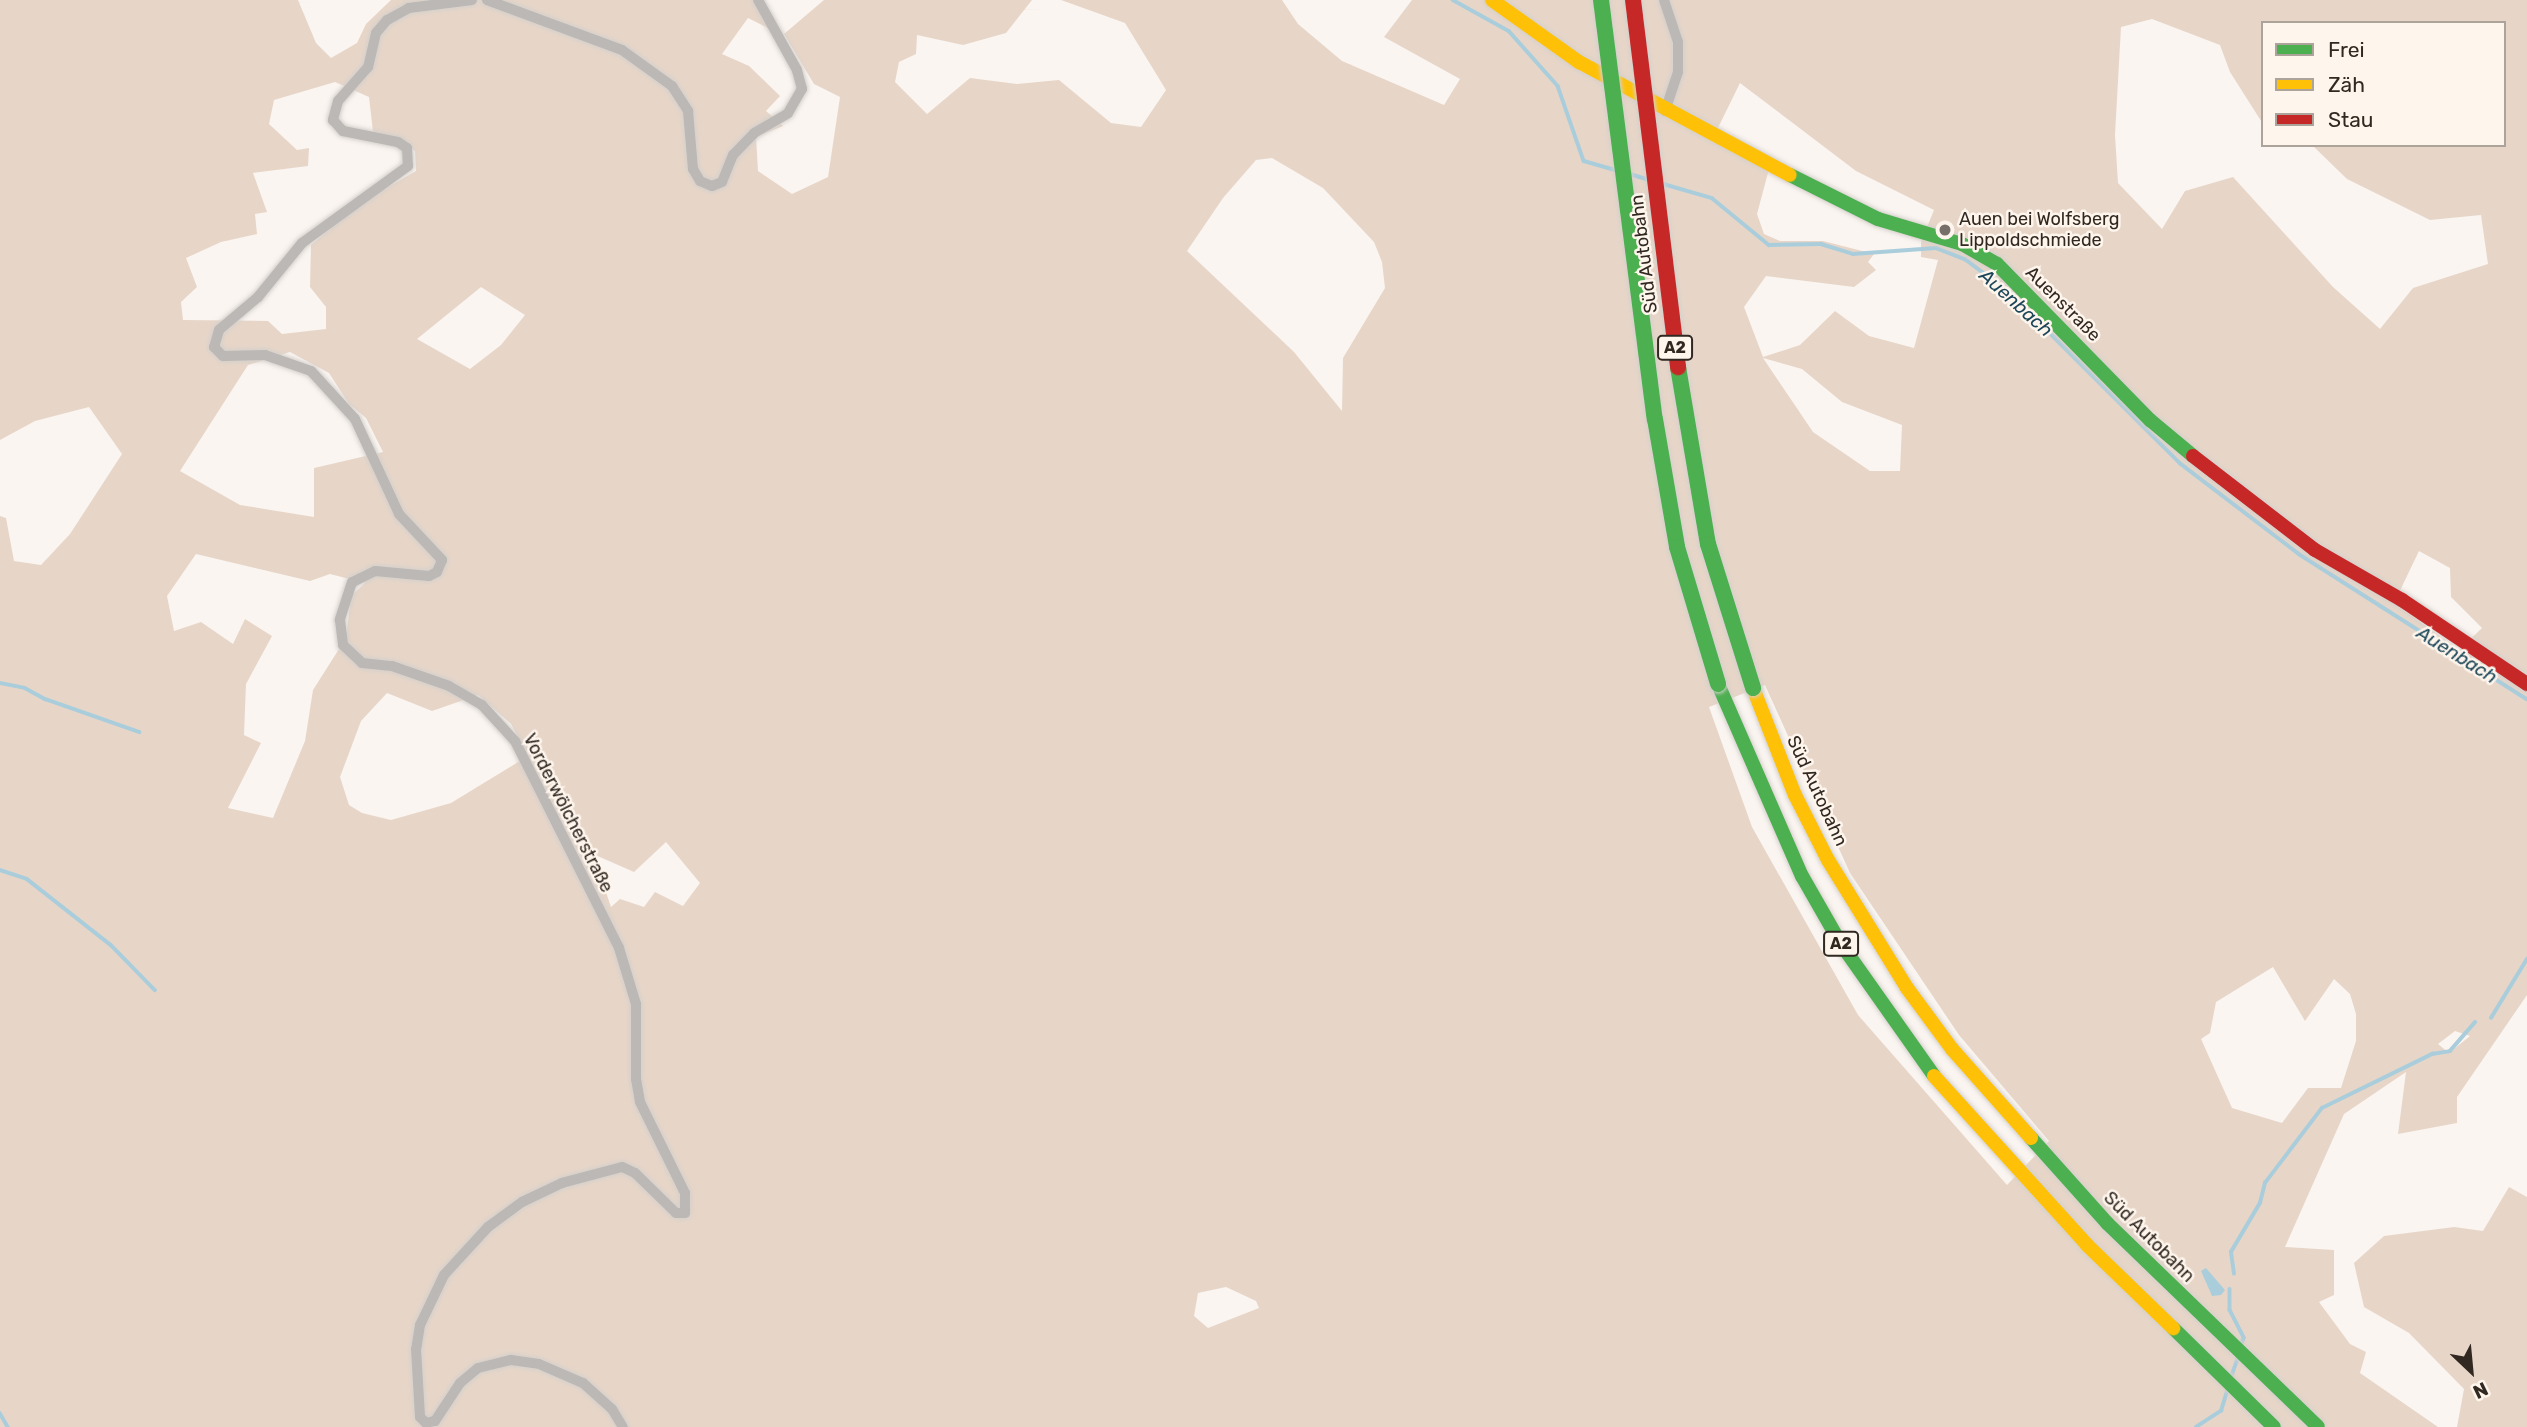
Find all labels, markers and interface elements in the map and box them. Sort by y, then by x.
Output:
legend [2261,21,2506,147]
text: Frei [2328,37,2365,62]
text: Zäh [2328,72,2365,97]
text: Stau [2328,107,2374,132]
street label: Süd Autobahn [1626,193,1662,315]
place label: Auen bei Wolfsberg Lippoldschmiede [1959,209,2120,252]
marker: Auen bei Wolfsberg Lippoldschmiede [1937,222,1953,238]
street label: Auenstraße [2021,262,2105,346]
water label: Auenbach [1975,264,2057,342]
road number: A2 [1656,336,1694,360]
water label: Auenbach [2413,621,2501,689]
street label: Vorderwölcherstraße [518,730,618,896]
street label: Süd Autobahn [1782,732,1852,850]
road number: A2 [1822,932,1860,956]
street label: Süd Autobahn [2099,1187,2199,1287]
north arrow [2436,1336,2506,1406]
text: N [2469,1377,2492,1404]

